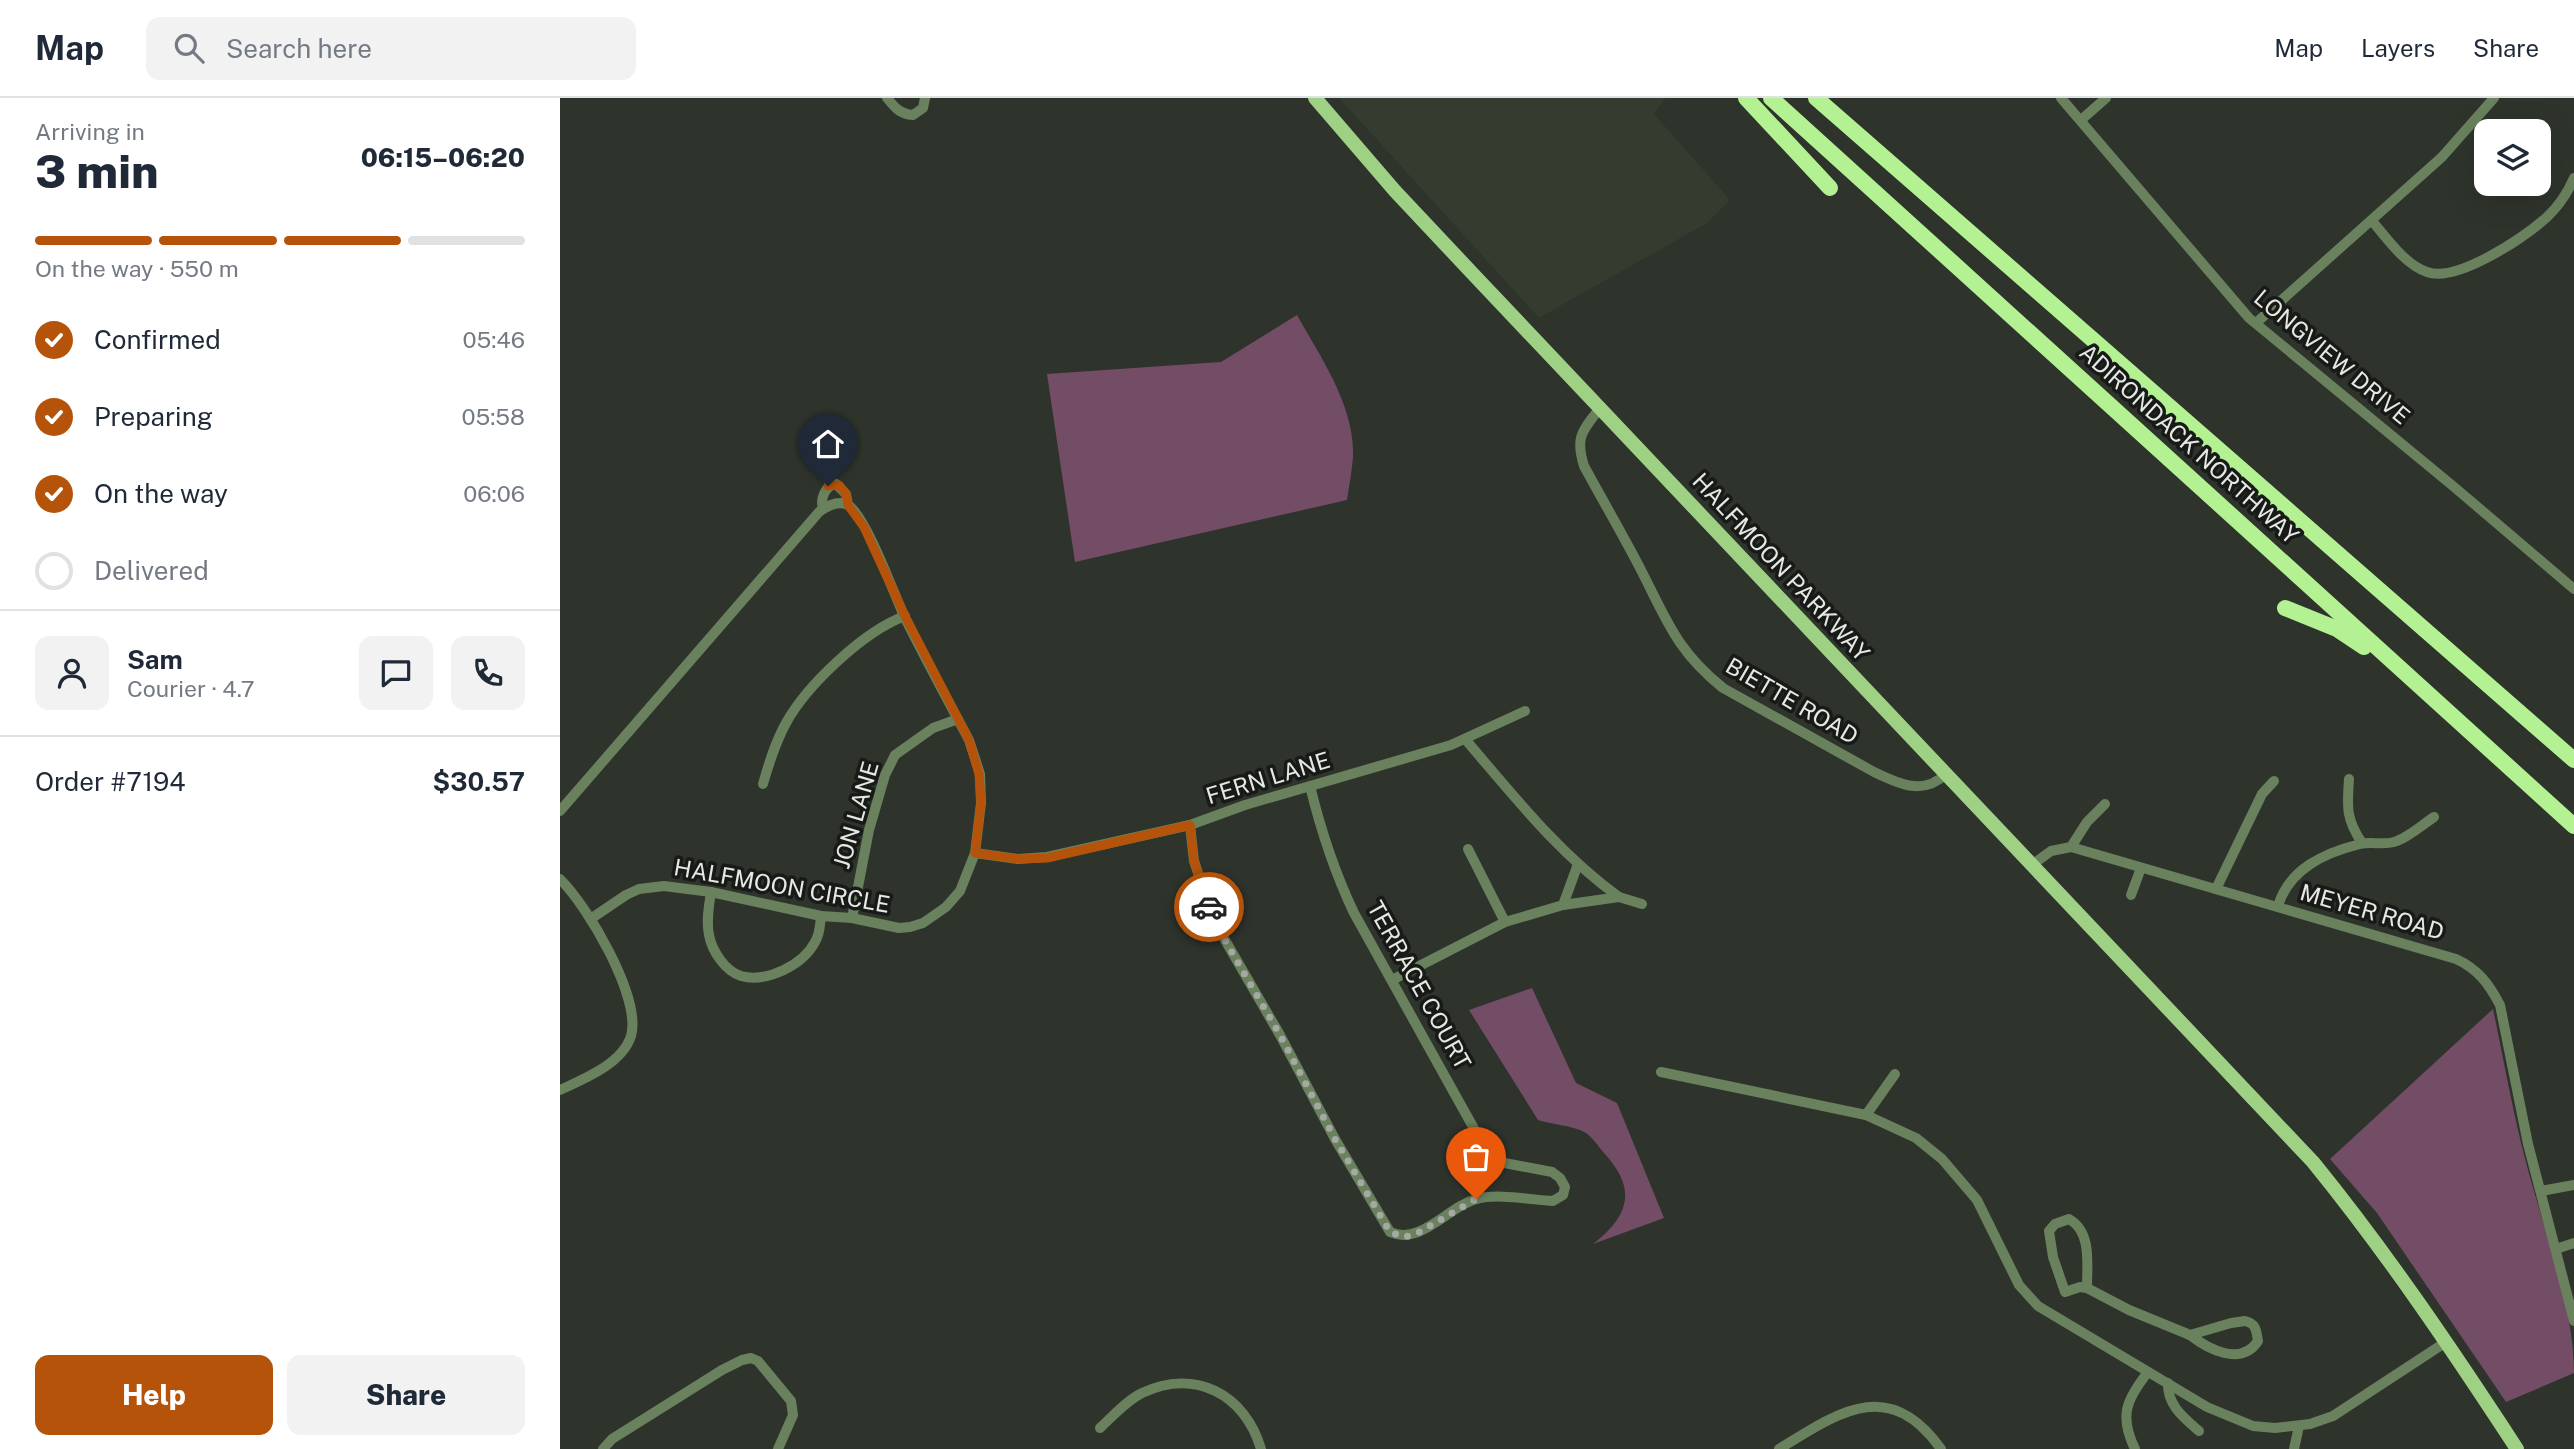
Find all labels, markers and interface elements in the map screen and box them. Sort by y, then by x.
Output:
search box [146,17,636,80]
text: Map [35,29,104,67]
icon: search [170,29,208,67]
text: Search here [226,33,372,64]
text: Map [2274,34,2323,62]
text: Layers [2361,34,2435,62]
text: Share [2473,34,2539,62]
text: Arriving in [35,118,145,145]
map controls [2474,119,2551,196]
button: layers [2474,119,2551,196]
text: 06:15–06:20 [361,142,525,173]
text: 3 min [35,144,159,198]
text: On the way · 550 m [35,255,239,282]
street label: LONGVIEW DRIVE [2249,284,2416,430]
icon: check [35,321,73,359]
text: Confirmed [94,324,221,355]
text: 05:46 [462,326,525,353]
street label: ADIRONDACK NORTHWAY [2074,338,2304,549]
icon: check [35,398,73,436]
text: Preparing [94,401,213,432]
text: 05:58 [461,403,525,430]
pin [798,414,858,486]
icon: home [809,425,847,463]
street label: HALFMOON PARKWAY [1687,467,1875,666]
icon: check [35,475,73,513]
text: On the way [94,478,228,509]
text: 06:06 [463,480,525,507]
text: Delivered [94,555,209,586]
button: person [35,636,109,710]
button: chat [359,636,433,710]
button: phone [451,636,525,710]
text: Sam [127,644,183,675]
street label: BIETTE ROAD [1721,652,1863,749]
text: Courier · 4.7 [127,675,255,702]
street label: FERN LANE [1203,746,1333,809]
street label: JON LANE [827,758,884,872]
text: Order #7194 [35,766,186,797]
text: $30.57 [433,766,525,797]
street label: HALFMOON CIRCLE [672,853,892,918]
courier [1174,872,1244,942]
street label: MEYER ROAD [2297,878,2447,945]
icon: car [1190,888,1228,926]
street label: TERRACE COURT [1362,896,1477,1074]
pin [1446,1127,1506,1199]
icon: bag [1457,1138,1495,1176]
button: Help [35,1355,273,1435]
button: Share [287,1355,525,1435]

